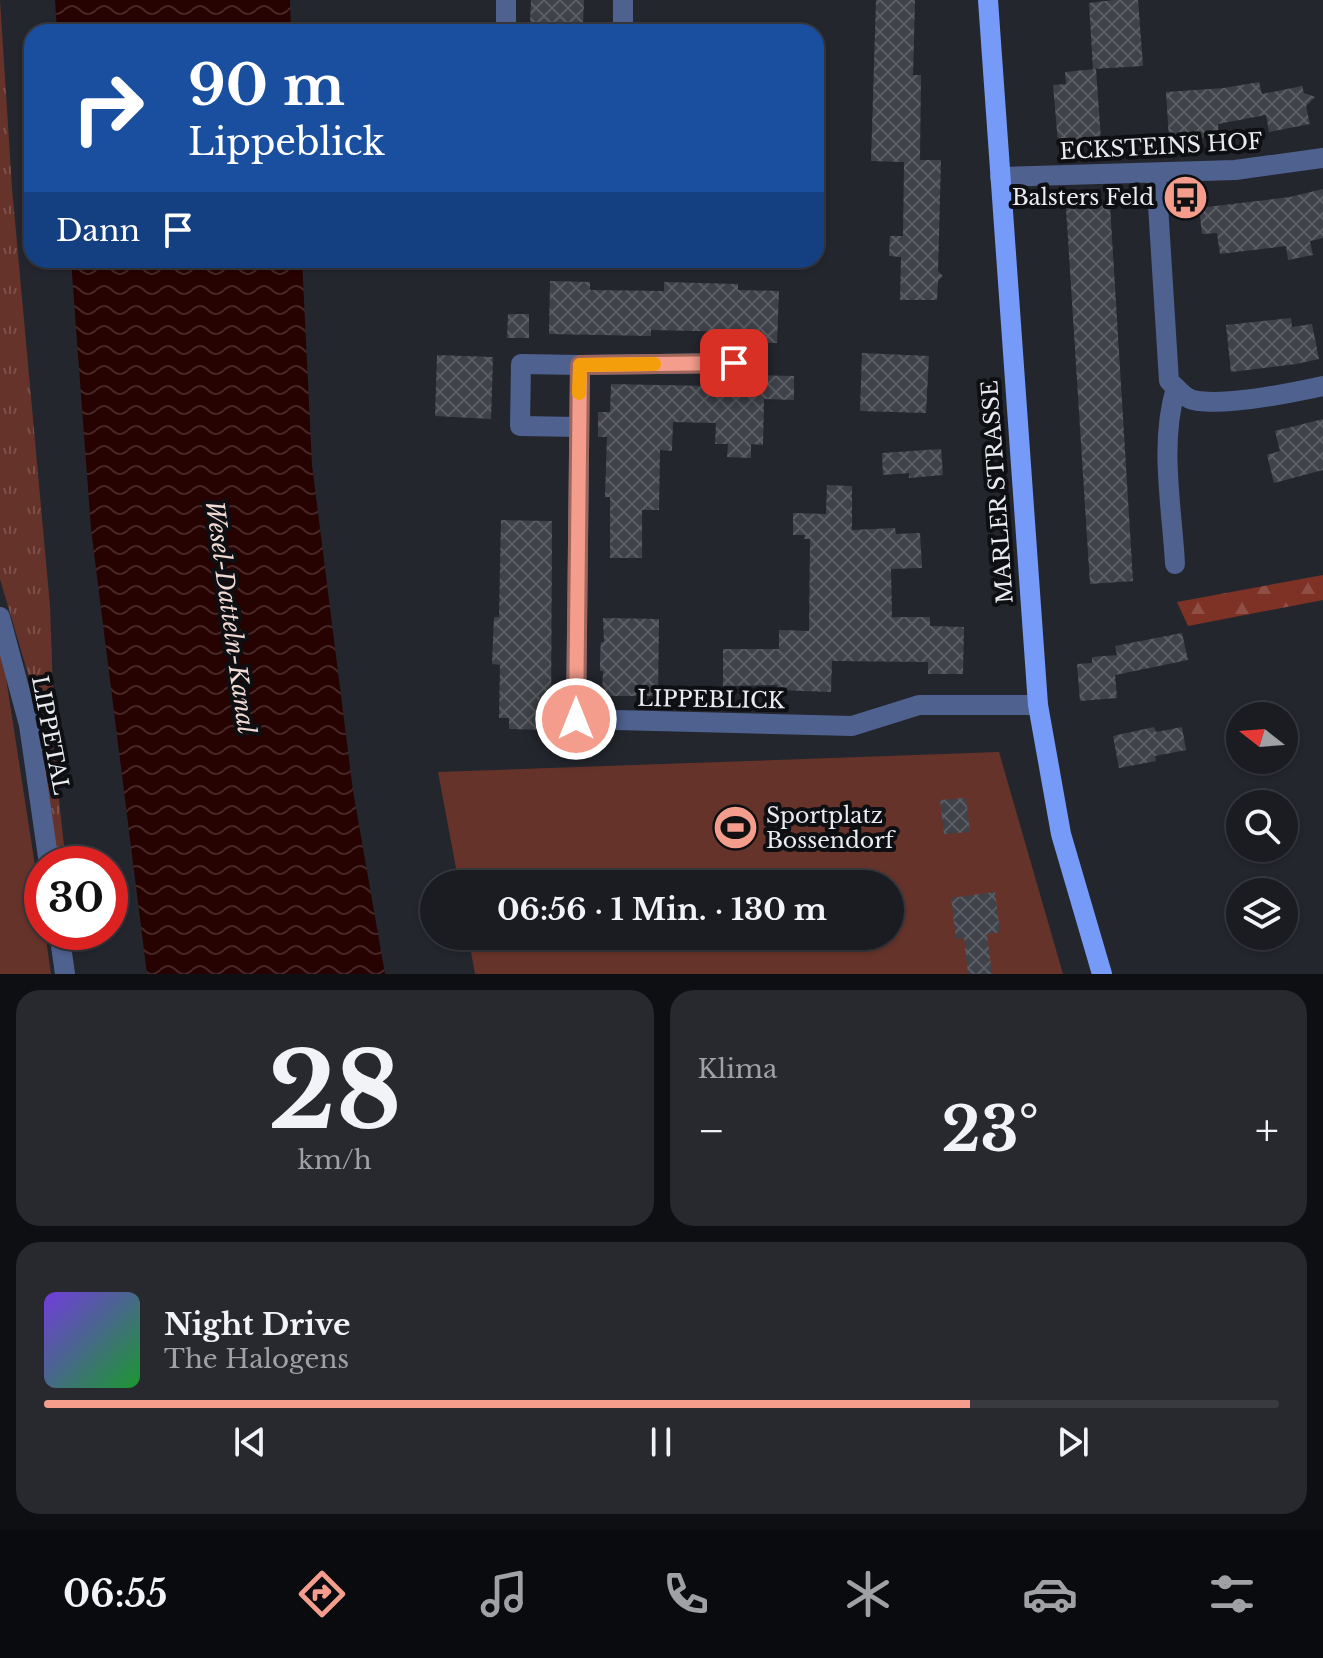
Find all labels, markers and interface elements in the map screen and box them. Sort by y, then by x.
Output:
text: 90 m [188,51,345,120]
icon: right [56,56,160,160]
text: Lippeblick [188,120,385,165]
street label: ECKSTEINS HOF [1059,128,1263,165]
bus stop icon: Balsters Feld [1161,173,1209,221]
place label: Balsters Feld [1012,184,1154,211]
icon: arrive [156,208,200,252]
text: Dann [56,212,140,249]
pin [700,329,768,397]
icon: arrive [712,341,756,385]
street label: MARLER STRASSE [976,380,1019,604]
water label: Wesel-Datteln-Kanal [200,498,261,736]
street label: LIPPETAL [26,673,75,797]
position arrow [534,677,618,761]
street label: LIPPEBLICK [637,685,786,714]
north arrow [1226,702,1298,774]
map controls [1226,702,1298,950]
button: search [1226,790,1298,862]
place label: Sportplatz Bossendorf [766,802,897,854]
sports icon: Sportplatz Bossendorf [711,804,759,852]
speed limit sign: 30 [24,846,128,950]
button: layers [1226,878,1298,950]
text: 06:56 · 1 Min. · 130 m [497,891,827,928]
text: 28 [268,1027,402,1156]
text: Klima [698,1053,777,1085]
text: 23° [941,1093,1039,1167]
text: − [698,1103,725,1158]
text: + [1255,1103,1279,1158]
text: km/h [298,1144,372,1176]
text: Night Drive [164,1306,350,1343]
text: The Halogens [164,1343,349,1375]
icon: previous [228,1420,272,1464]
icon: pause [639,1420,683,1464]
icon: next [1051,1420,1095,1464]
icon: directions [294,1566,350,1622]
icon: music [476,1566,532,1622]
icon: phone [658,1566,714,1622]
icon: climate [840,1566,896,1622]
icon: car [1022,1566,1078,1622]
icon: filters [1204,1566,1260,1622]
text: 06:55 [63,1572,168,1617]

